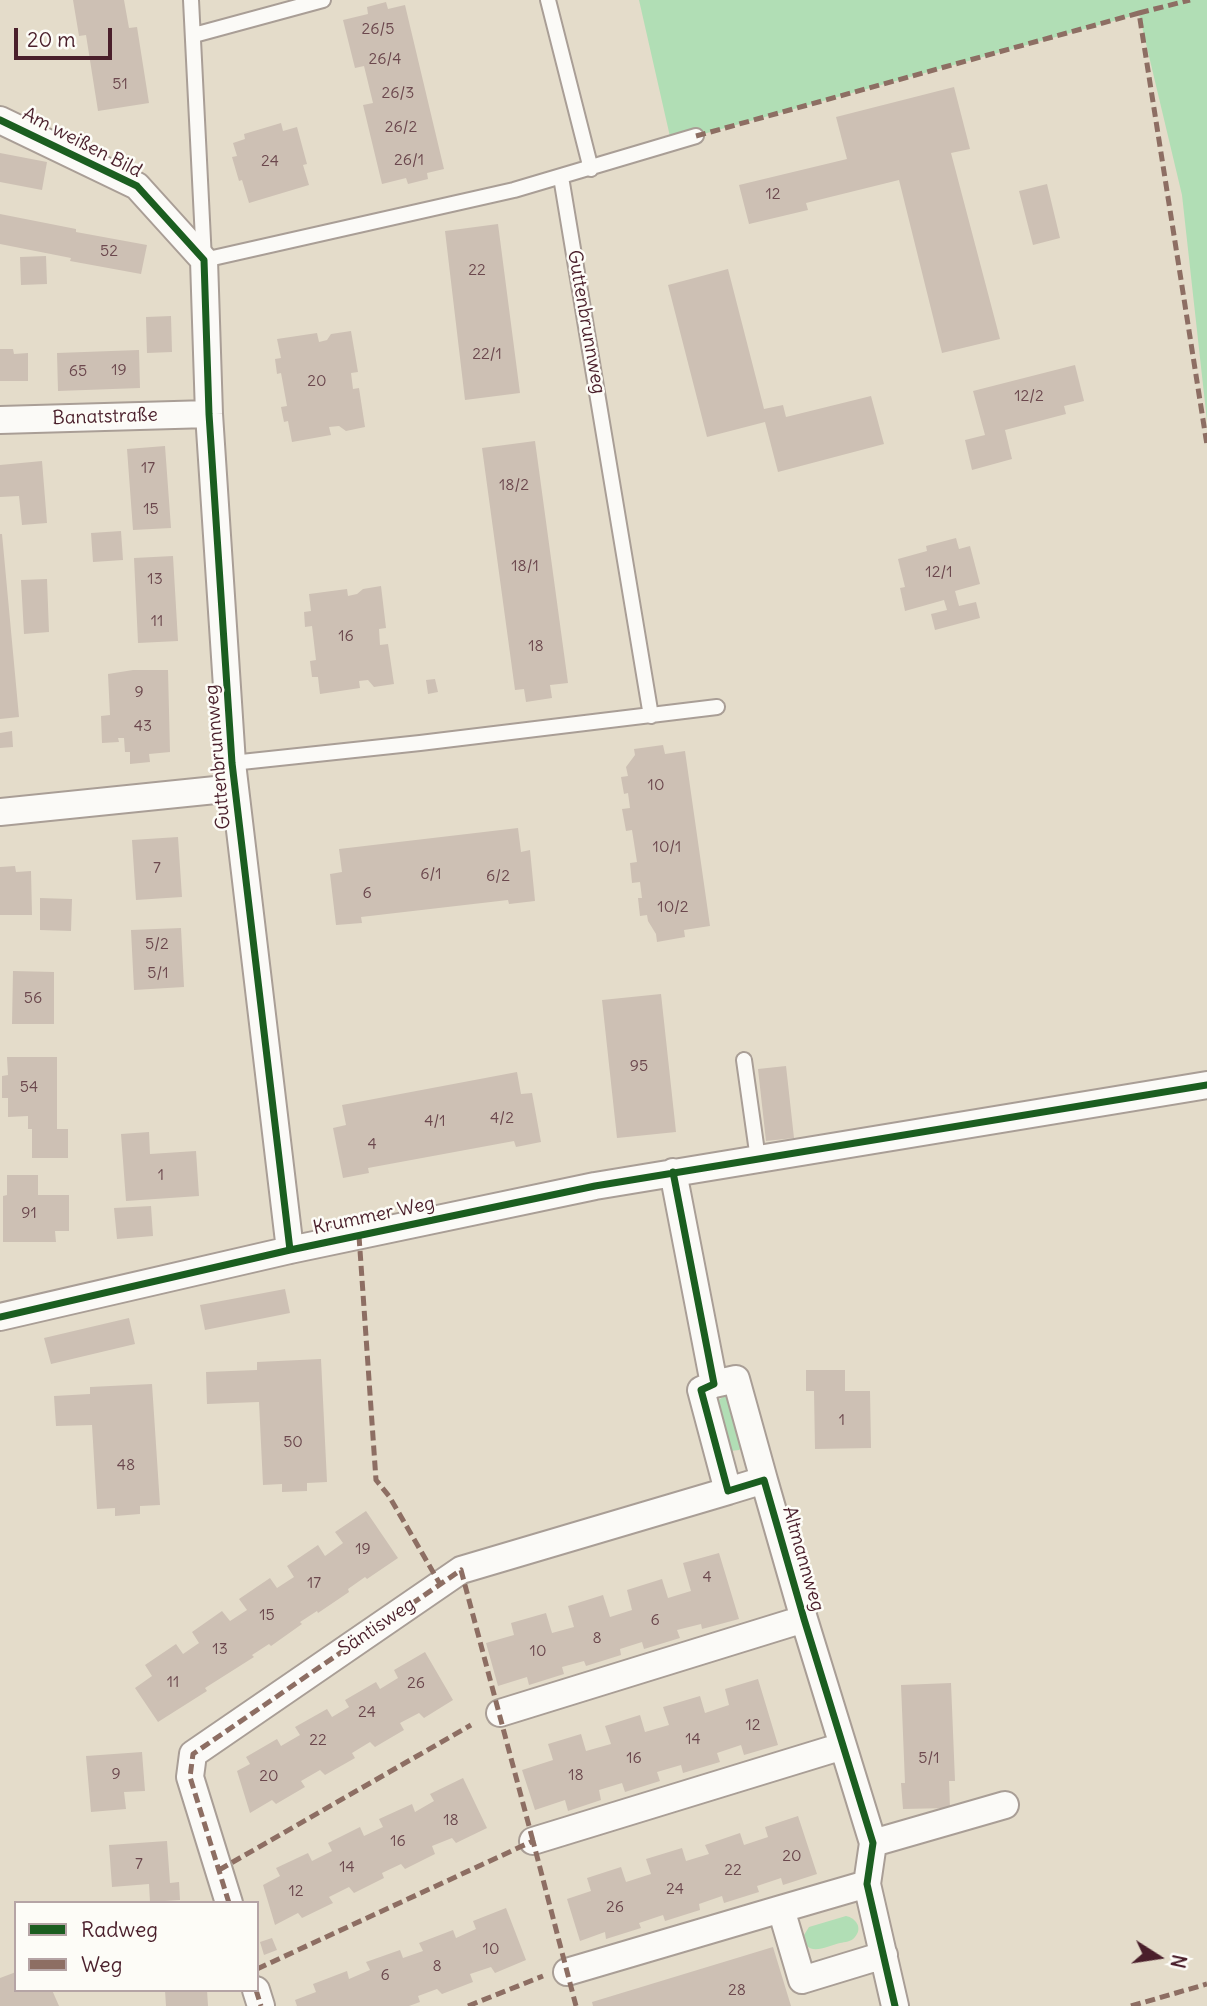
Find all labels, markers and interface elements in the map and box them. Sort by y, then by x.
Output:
scale bar [18,14,116,58]
house number: 26/5 [361,19,395,39]
text: 20 m [27,26,76,53]
house number: 26/4 [368,49,402,69]
house number: 51 [112,74,128,94]
house number: 26/3 [382,83,414,103]
street label: Am weißen Bild [18,103,146,183]
house number: 26/2 [385,117,417,137]
house number: 26/1 [394,150,424,170]
house number: 24 [261,151,279,171]
house number: 12 [765,184,781,204]
house number: 52 [100,241,118,261]
street label: Guttenbrunnweg [562,248,610,396]
house number: 22 [468,260,486,280]
house number: 22/1 [472,344,502,364]
house number: 19 [111,360,127,380]
house number: 65 [69,361,87,381]
house number: 20 [307,371,327,391]
house number: 12/2 [1014,386,1044,406]
street label: Banatstraße [52,404,158,430]
house number: 17 [141,458,155,478]
house number: 18/2 [499,475,529,495]
house number: 15 [143,499,159,519]
house number: 18/1 [511,556,539,576]
house number: 12/1 [925,562,953,582]
house number: 13 [147,569,163,589]
house number: 11 [151,611,163,631]
house number: 16 [338,626,354,646]
house number: 18 [528,636,544,656]
house number: 9 [134,682,144,702]
street label: Guttenbrunnweg [200,683,236,831]
house number: 43 [134,716,152,736]
house number: 10 [648,775,664,795]
house number: 10/1 [653,837,681,857]
house number: 7 [153,858,161,878]
house number: 6/1 [420,864,442,884]
house number: 6/2 [486,866,510,886]
house number: 6 [362,883,372,903]
house number: 10/2 [657,897,689,917]
house number: 5/2 [145,934,169,954]
house number: 5/1 [147,963,169,983]
house number: 56 [24,988,42,1008]
house number: 95 [630,1056,648,1076]
house number: 54 [20,1077,38,1097]
house number: 4/2 [490,1108,514,1128]
house number: 4/1 [424,1111,446,1131]
house number: 4 [367,1134,377,1154]
house number: 1 [158,1165,164,1185]
street label: Krummer Weg [311,1192,437,1240]
house number: 91 [21,1203,37,1223]
house number: 1 [839,1410,845,1430]
house number: 50 [283,1432,303,1452]
house number: 48 [117,1455,135,1475]
street label: Altmannweg [777,1504,829,1614]
house number: 19 [355,1539,371,1559]
house number: 4 [702,1567,712,1587]
house number: 17 [307,1573,321,1593]
street label: Säntisweg [334,1593,420,1661]
house number: 15 [259,1605,275,1625]
house number: 6 [650,1610,660,1630]
house number: 8 [592,1628,602,1648]
house number: 13 [212,1639,228,1659]
house number: 10 [530,1641,546,1661]
house number: 11 [167,1672,179,1692]
house number: 26 [407,1673,425,1693]
house number: 24 [358,1702,376,1722]
house number: 12 [745,1715,761,1735]
house number: 14 [685,1729,701,1749]
house number: 22 [309,1730,327,1750]
house number: 16 [626,1748,642,1768]
house number: 5/1 [918,1748,940,1768]
house number: 9 [111,1764,121,1784]
house number: 18 [568,1765,584,1785]
house number: 20 [259,1766,279,1786]
house number: 18 [443,1810,459,1830]
house number: 16 [390,1831,406,1851]
house number: 20 [782,1846,802,1866]
house number: 7 [135,1854,143,1874]
house number: 14 [339,1857,355,1877]
house number: 22 [724,1860,742,1880]
house number: 24 [666,1879,684,1899]
house number: 12 [288,1881,304,1901]
house number: 26 [606,1897,624,1917]
legend [14,1901,259,1992]
text: Radweg [81,1916,158,1943]
north arrow [1123,1922,1193,1992]
house number: 10 [483,1939,499,1959]
text: Weg [81,1951,122,1978]
text: N [1165,1952,1192,1970]
house number: 8 [432,1956,442,1976]
house number: 6 [380,1965,390,1985]
house number: 28 [728,1980,746,2000]

